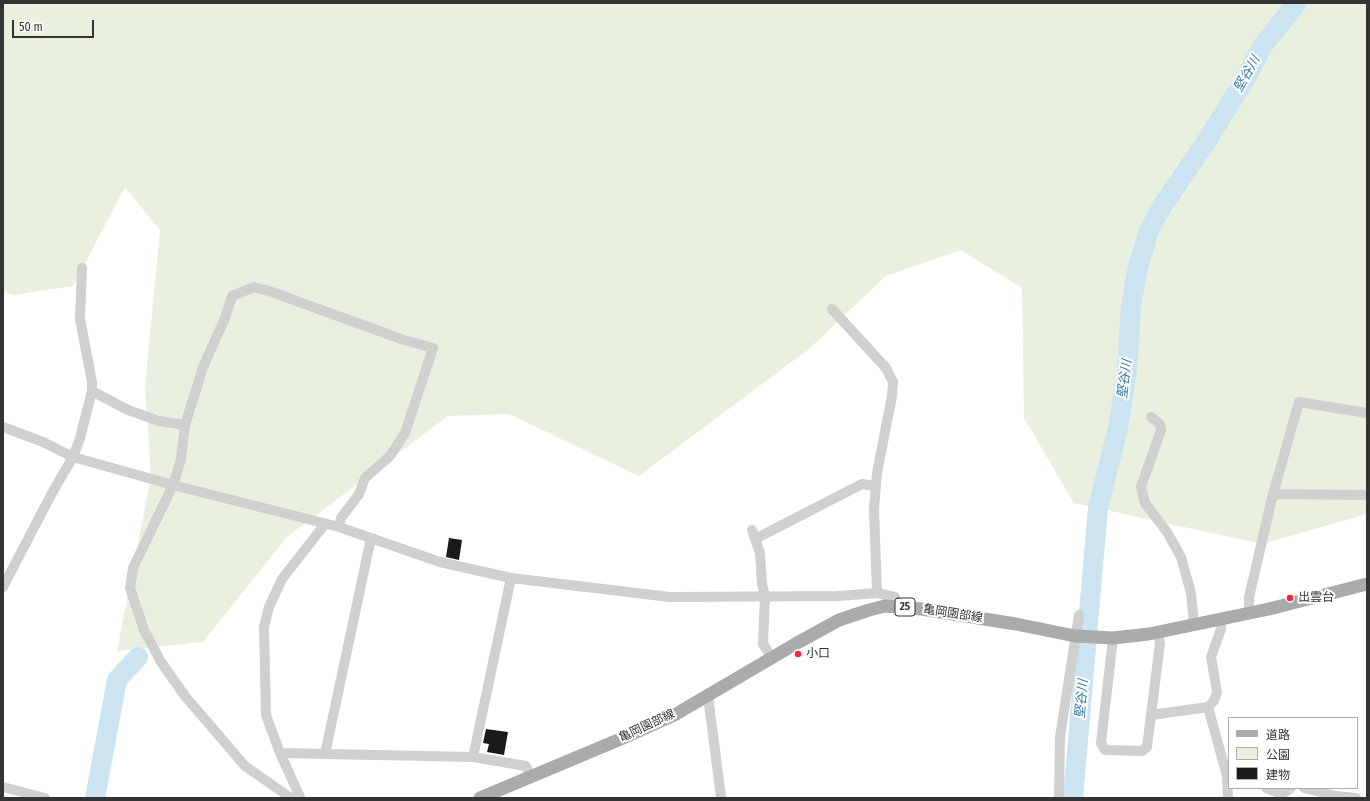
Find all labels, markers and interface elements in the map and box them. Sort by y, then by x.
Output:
scale bar [14,12,96,38]
text: 50 m [19,20,43,34]
water label: 堅谷川 [1230,53,1264,95]
water label: 堅谷川 [1115,359,1135,399]
place label: 出雲台 [1298,591,1334,605]
marker: 出雲台 [1285,593,1295,603]
road number: 25 [895,598,915,616]
street label: 亀岡園部線 [922,602,984,626]
place label: 小口 [806,647,830,661]
marker: 小口 [793,649,803,659]
water label: 堅谷川 [1073,679,1091,719]
street label: 亀岡園部線 [617,707,677,745]
legend [1228,717,1358,789]
text: 道路 [1266,728,1290,742]
text: 公園 [1266,748,1290,762]
text: 建物 [1266,768,1290,782]

